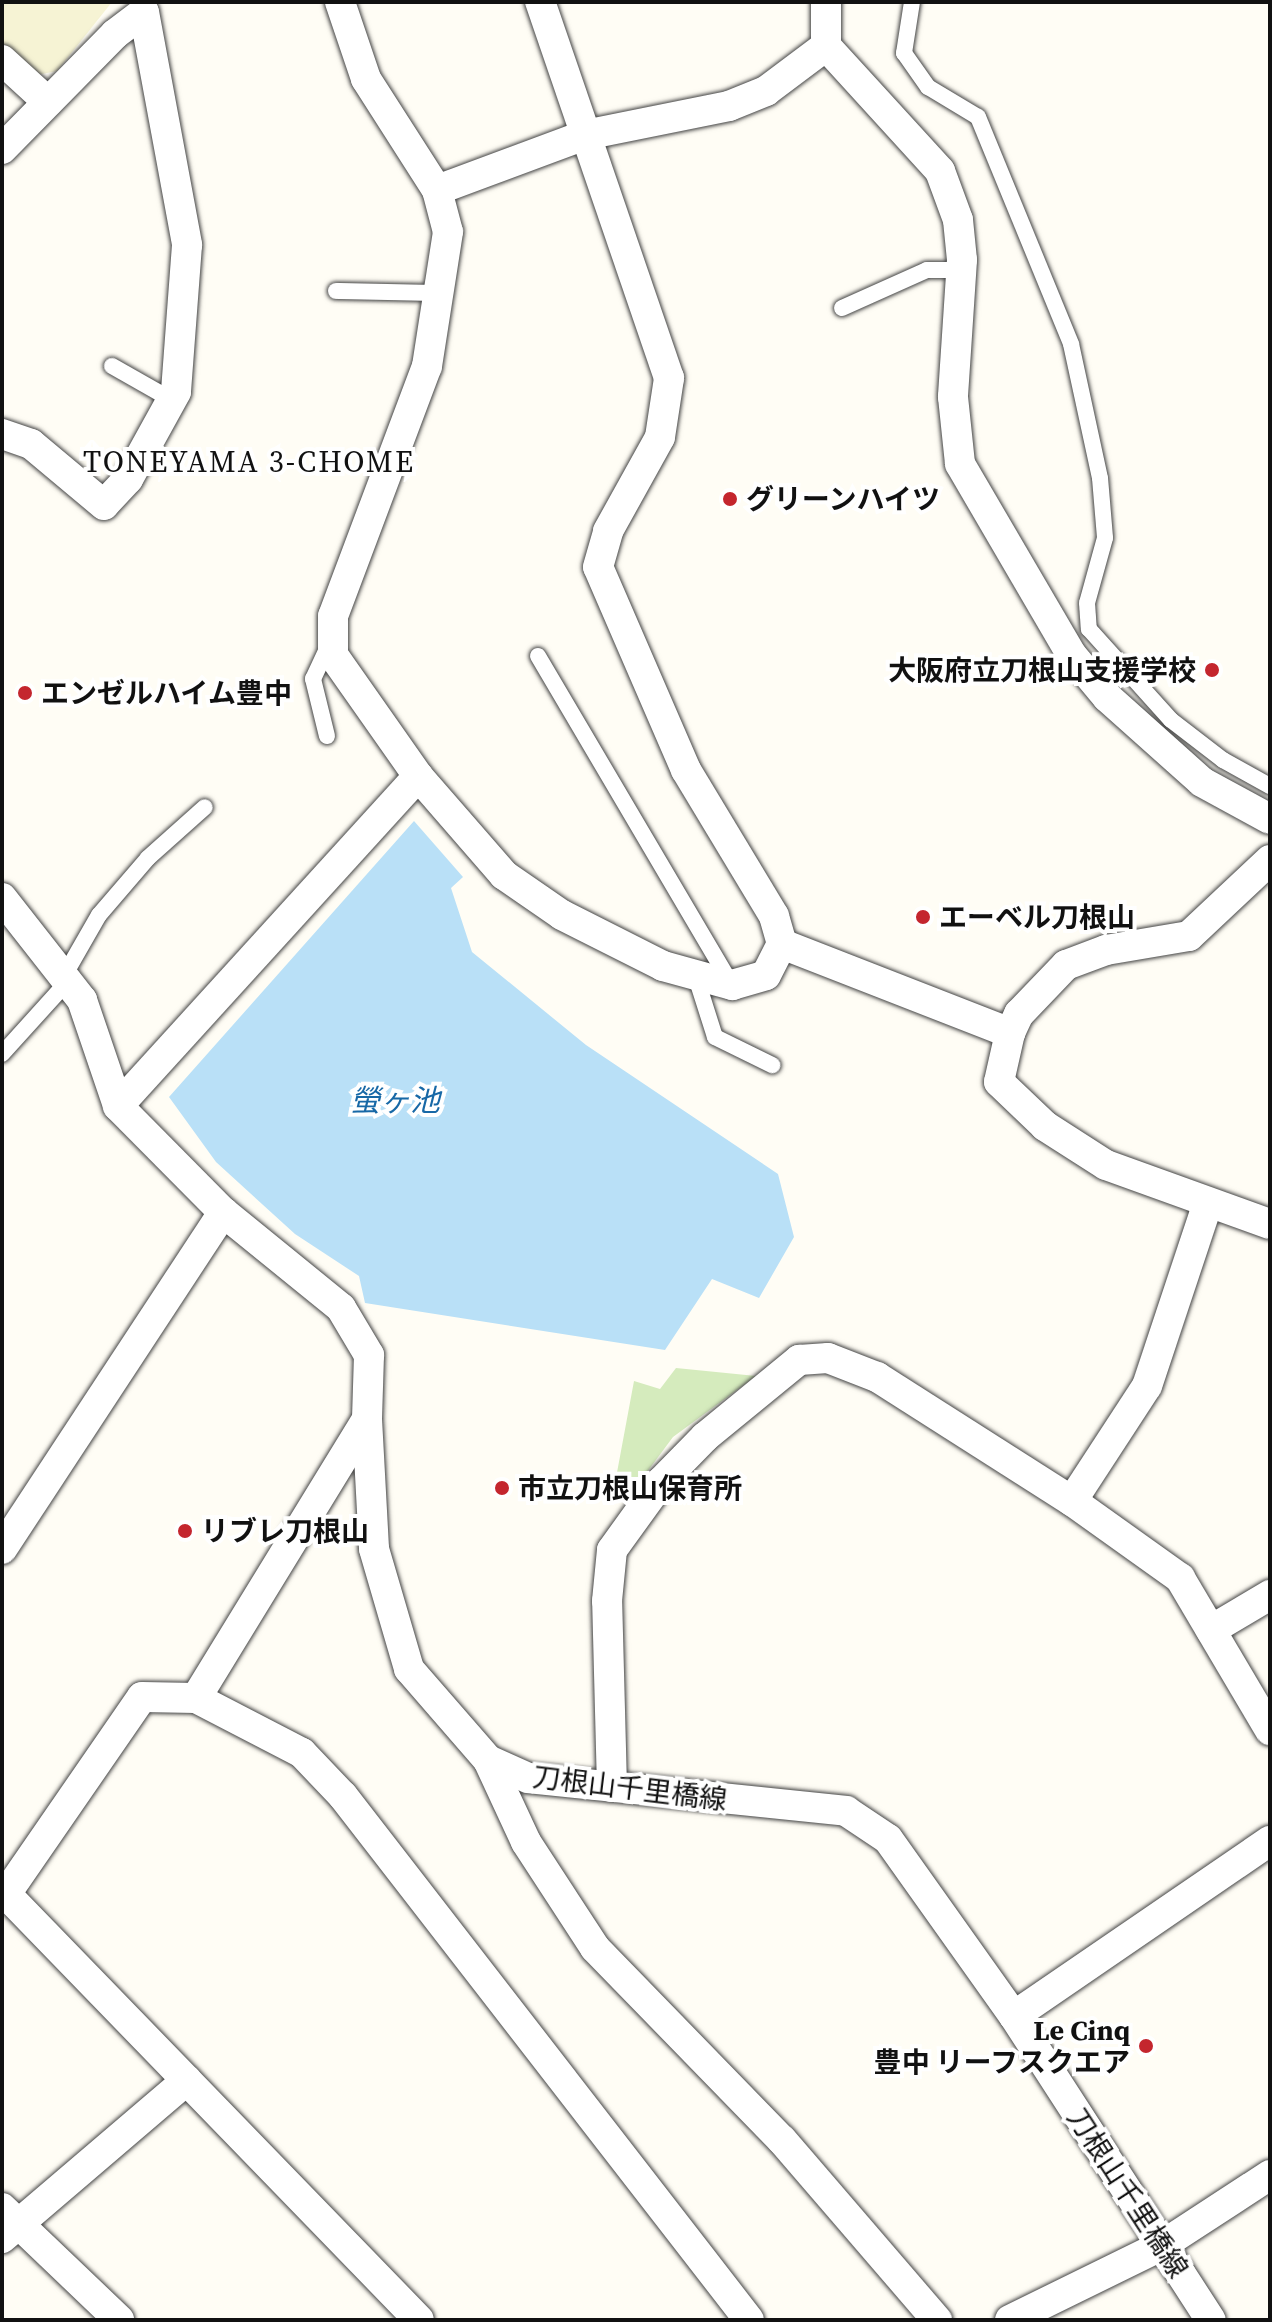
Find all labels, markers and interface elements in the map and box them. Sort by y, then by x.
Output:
district label: TONEYAMA 3-CHOME [83,444,415,480]
place label: グリーンハイツ [746,482,942,516]
marker: グリーンハイツ [721,490,739,508]
place label: 大阪府立刀根山支援学校 [888,653,1196,687]
marker: 大阪府立刀根山支援学校 [1203,661,1221,679]
place label: エンゼルハイム豊中 [41,676,293,710]
marker: エンゼルハイム豊中 [16,684,34,702]
place label: エーベル刀根山 [939,900,1135,934]
marker: エーベル刀根山 [914,908,932,926]
water label: 螢ヶ池 [350,1083,440,1119]
place label: 市立刀根山保育所 [518,1471,742,1505]
marker: 市立刀根山保育所 [493,1479,511,1497]
place label: リブレ刀根山 [201,1514,369,1548]
marker: リブレ刀根山 [176,1522,194,1540]
street label: 刀根山千里橋線 [531,1759,729,1817]
place label: Le Cinq 豊中 リーフスクエア [872,2013,1130,2079]
marker: Le Cinq 豊中 リーフスクエア [1137,2037,1155,2055]
street label: 刀根山千里橋線 [1061,2102,1195,2284]

